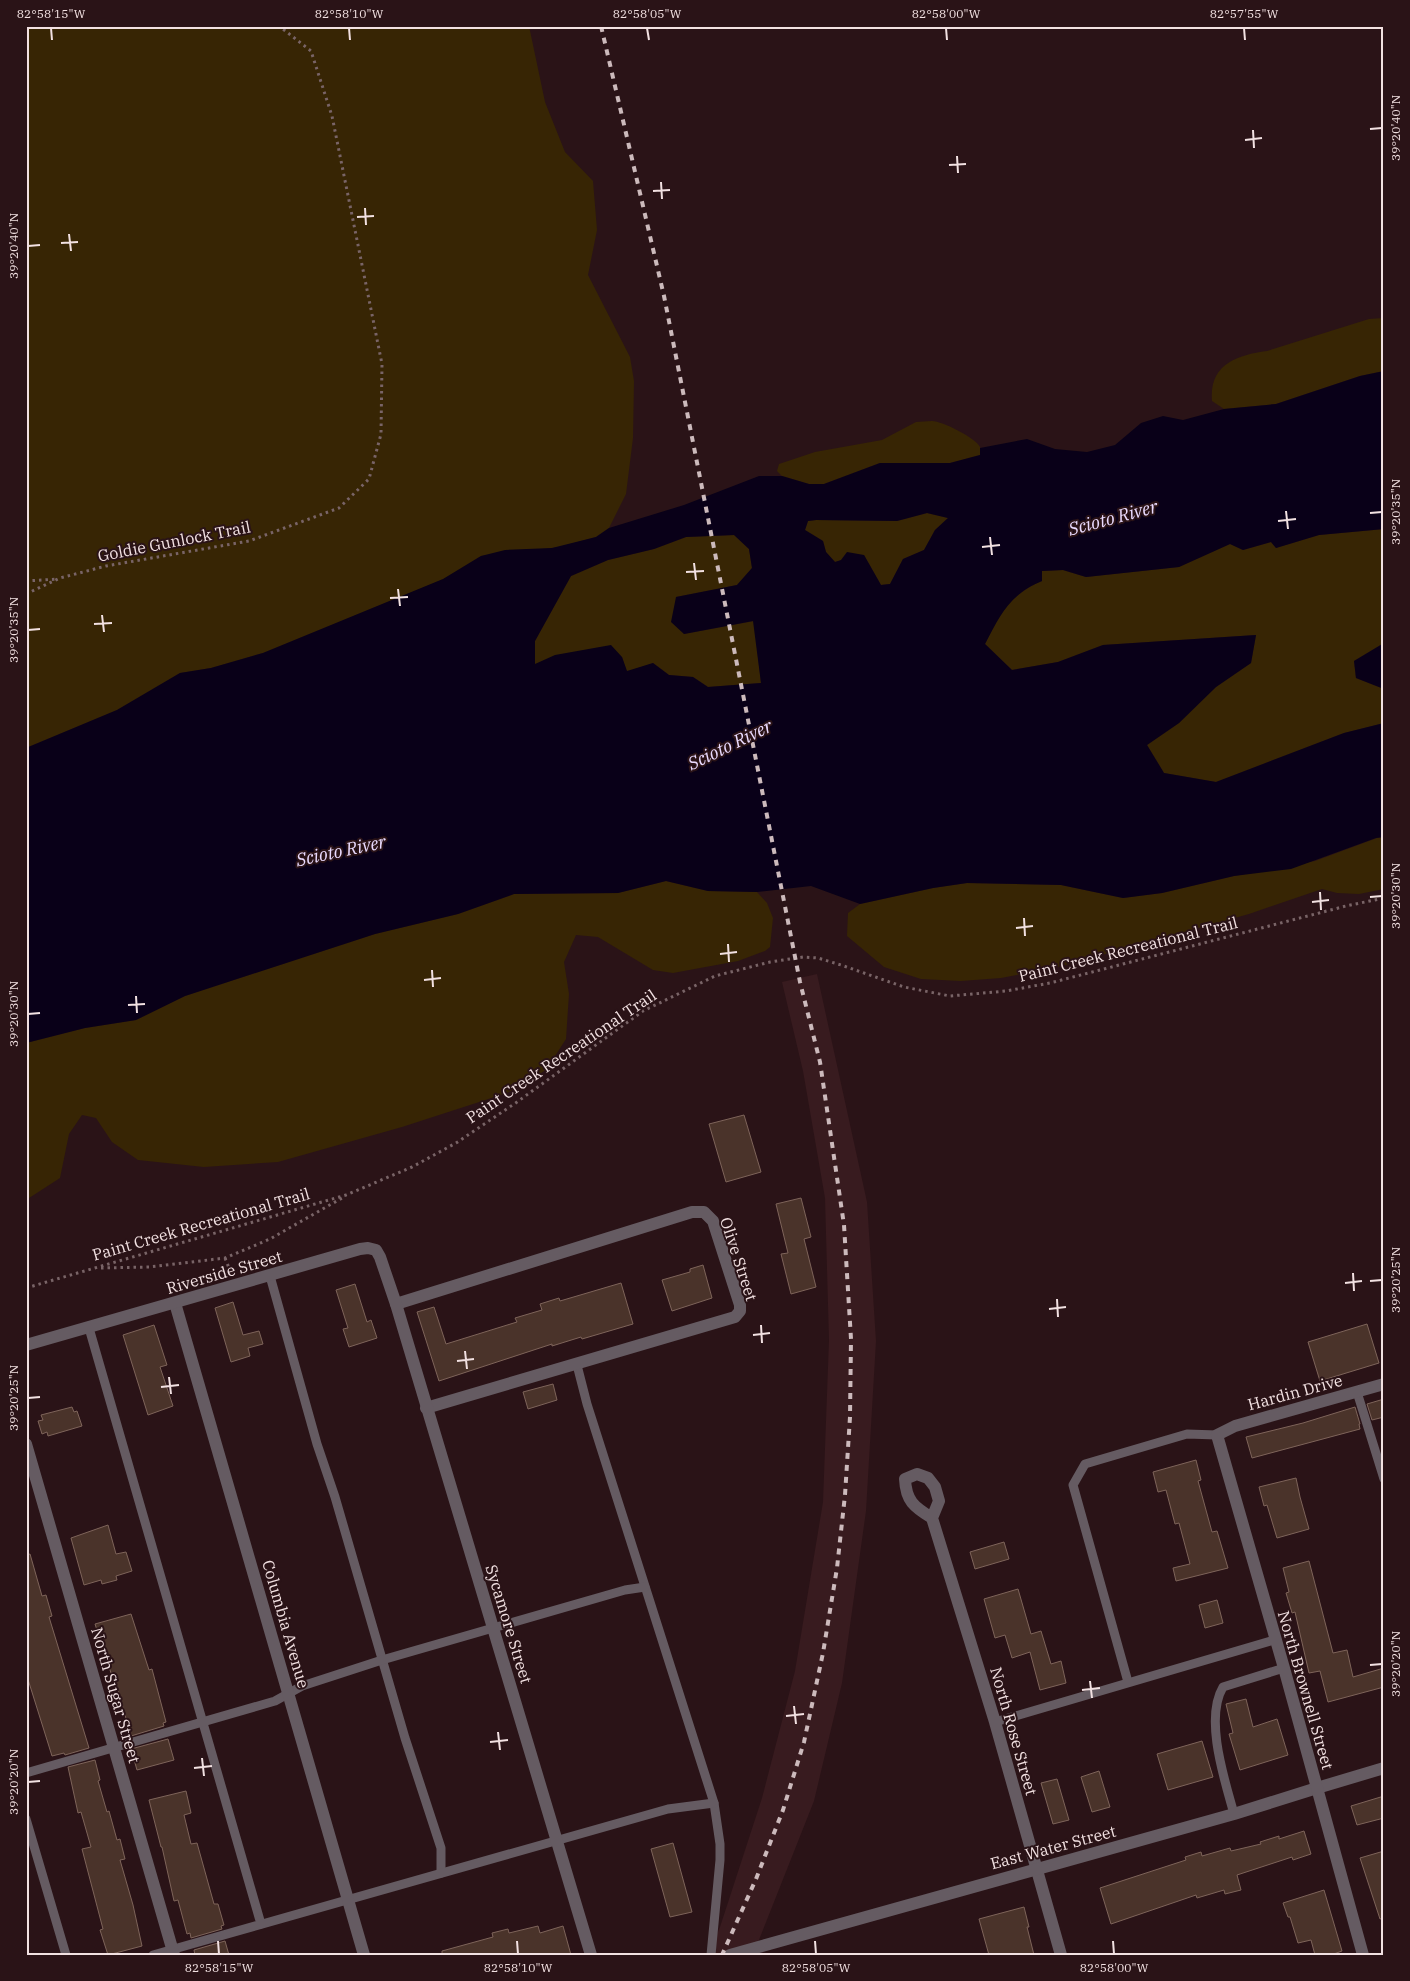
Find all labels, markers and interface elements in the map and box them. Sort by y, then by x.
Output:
text: 82°58'15"W [17,6,86,21]
text: 82°58'10"W [315,6,384,21]
text: 82°58'05"W [613,6,682,21]
text: 82°58'00"W [912,6,981,21]
text: 82°57'55"W [1210,6,1279,21]
text: 39°20'40"N [1388,95,1403,161]
text: 39°20'40"N [6,213,21,279]
text: 39°20'35"N [1388,479,1403,545]
water label: Scioto River [1065,494,1161,541]
street label: Goldie Gunlock Trail [96,516,252,566]
text: 39°20'35"N [6,597,21,663]
water label: Scioto River [683,714,777,775]
water label: Scioto River [293,830,389,871]
text: 39°20'30"N [1388,863,1403,929]
street label: Paint Creek Recreational Trail [1016,912,1240,986]
text: 39°20'30"N [6,981,21,1047]
street label: Paint Creek Recreational Trail [462,985,660,1127]
street label: Paint Creek Recreational Trail [90,1183,312,1265]
street label: Olive Street [716,1215,762,1304]
street label: Riverside Street [164,1246,285,1298]
text: 39°20'25"N [1388,1247,1403,1313]
text: 39°20'25"N [6,1365,21,1431]
street label: Hardin Drive [1245,1370,1345,1414]
street label: Columbia Avenue [258,1558,314,1690]
street label: Sycamore Street [481,1562,537,1686]
street label: North Brownell Street [1274,1608,1338,1772]
street label: North Sugar Street [87,1625,145,1766]
text: 39°20'20"N [1388,1631,1403,1697]
street label: North Rose Street [986,1665,1042,1798]
text: 39°20'20"N [6,1749,21,1815]
street label: East Water Street [988,1821,1118,1873]
text: 82°58'15"W [185,1960,254,1975]
text: 82°58'10"W [484,1960,553,1975]
text: 82°58'05"W [782,1960,851,1975]
text: 82°58'00"W [1080,1960,1149,1975]

